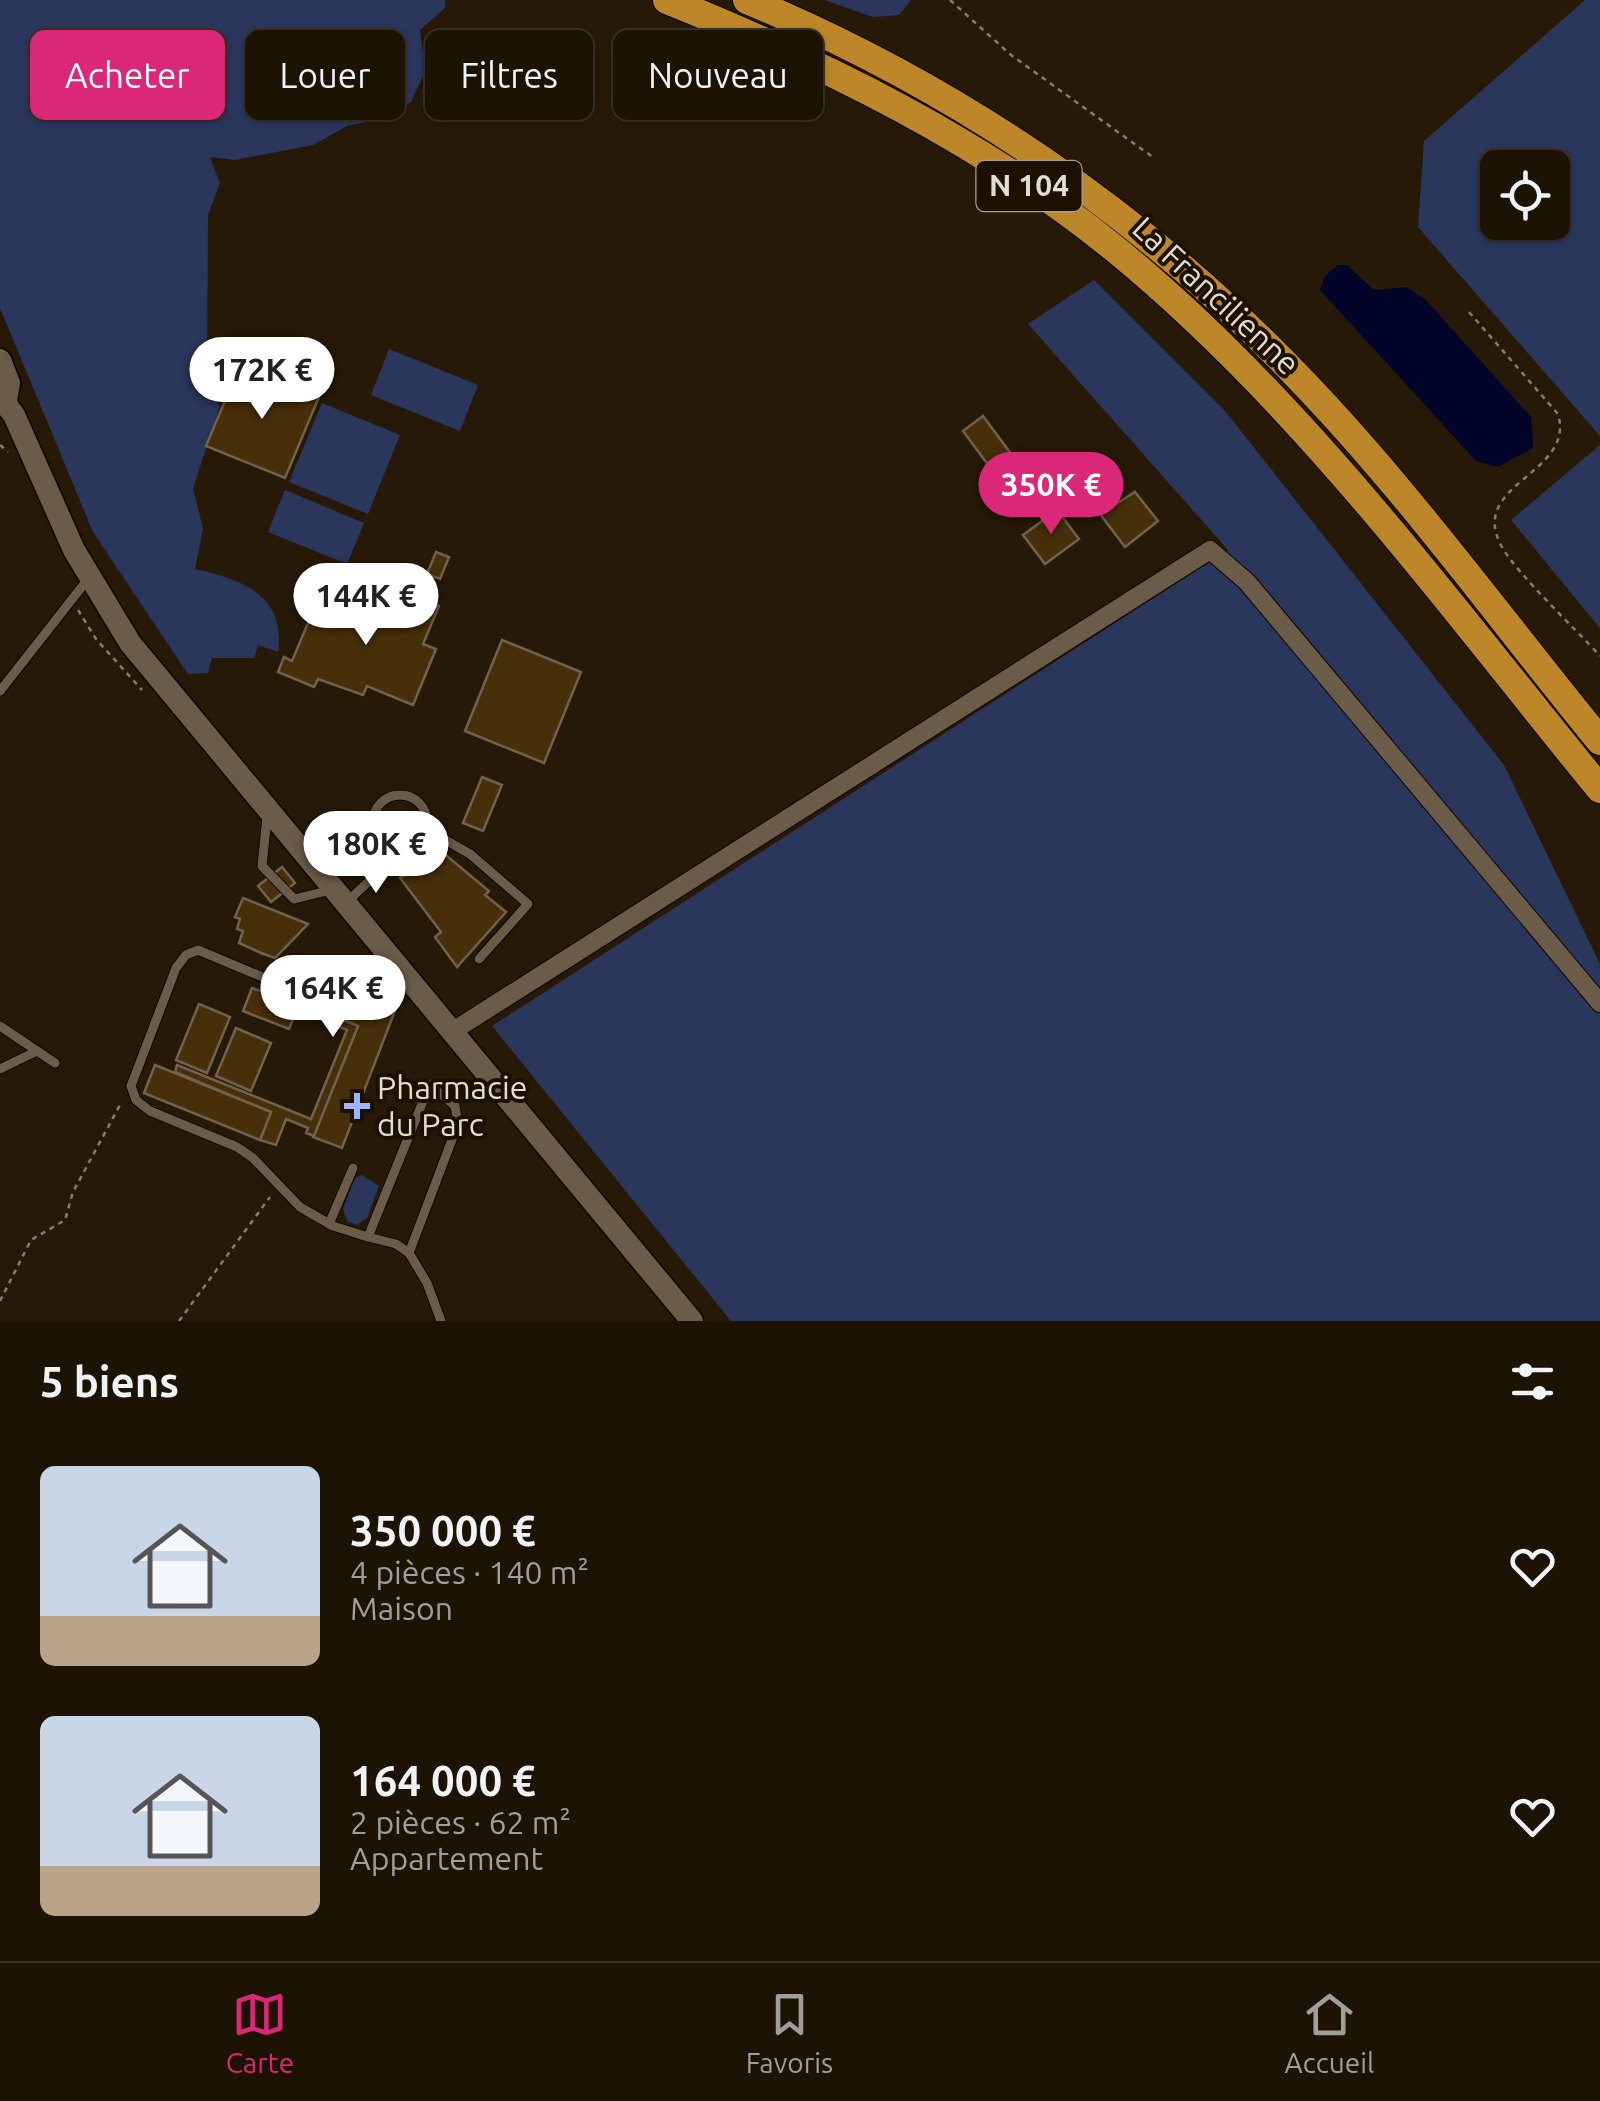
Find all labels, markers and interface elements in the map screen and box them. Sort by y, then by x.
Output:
chip: Acheter [30,30,225,120]
chip: Louer [245,30,405,120]
chip: Filtres [425,30,593,120]
chip: Nouveau [613,30,823,120]
map controls [1480,150,1570,240]
button: locate [1480,150,1570,240]
road number: N 104 [976,161,1082,211]
street label: La Francilienne [1126,209,1307,381]
pin: 172K € [181,337,343,422]
text: 172K € [211,351,313,387]
pin: 350K € [970,452,1132,537]
text: 350K € [1000,466,1102,502]
pin: 144K € [285,563,447,648]
text: 144K € [315,577,417,613]
pin: 180K € [295,811,457,896]
text: 180K € [325,825,427,861]
pin: 164K € [252,955,414,1040]
text: 164K € [282,969,384,1005]
place label: Pharmacie du Parc [377,1069,527,1142]
marker: Pharmacie du Parc [346,1095,368,1117]
icon: filters [1505,1354,1560,1409]
text: 5 biens [40,1358,179,1405]
icon: home [120,1506,240,1626]
text: 350 000 € [350,1507,536,1554]
icon: heart [1505,1539,1560,1594]
text: 4 pièces · 140 m² [350,1554,589,1590]
text: Maison [350,1590,453,1626]
icon: home [120,1756,240,1876]
text: 164 000 € [350,1757,536,1804]
icon: heart [1505,1789,1560,1844]
text: 2 pièces · 62 m² [350,1804,571,1840]
text: Appartement [350,1840,543,1876]
tab: Carte [226,1987,294,2078]
tab: Favoris [746,1987,833,2078]
tab: Accueil [1285,1987,1374,2078]

